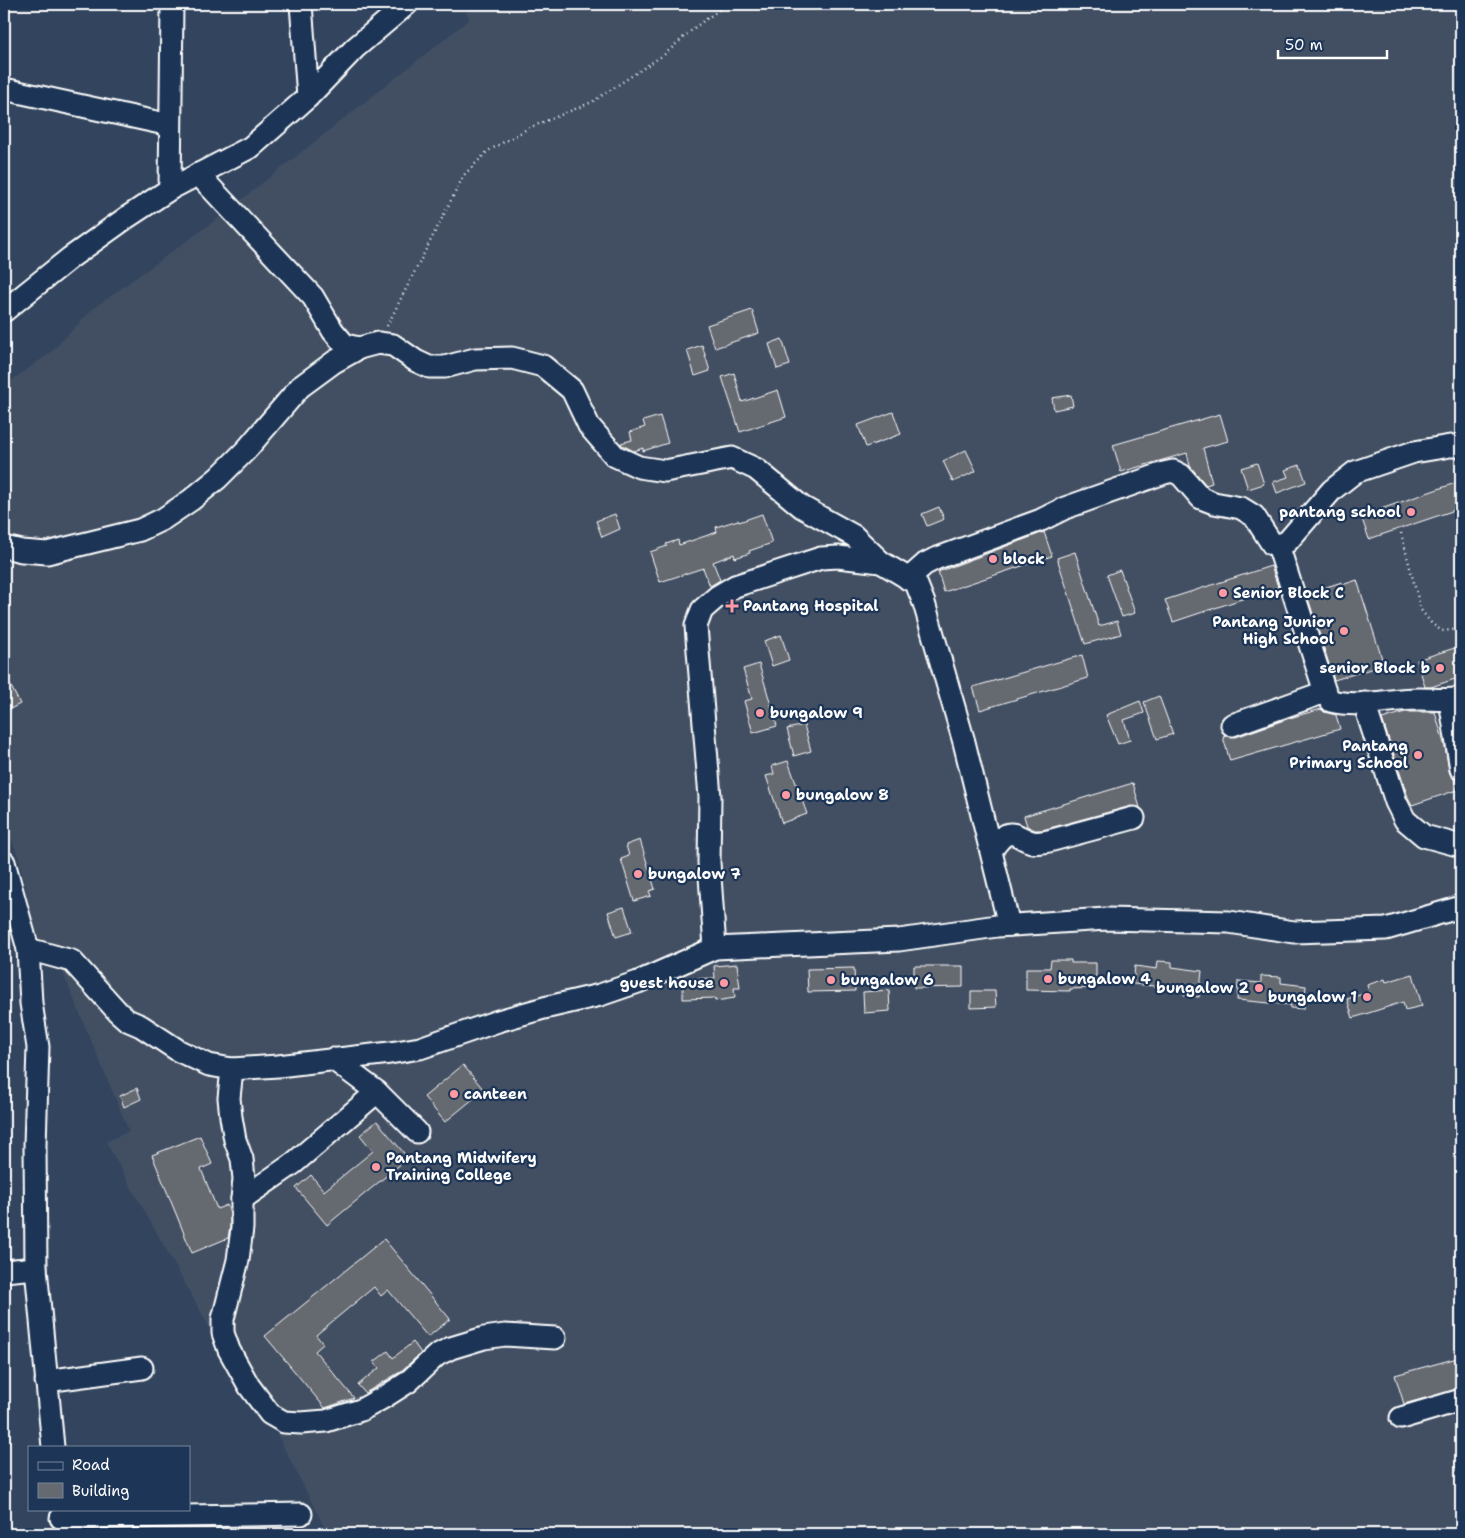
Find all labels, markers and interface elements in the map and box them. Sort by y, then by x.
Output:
scale bar [1278,28,1386,60]
text: 50 m [1285,35,1323,55]
place label: pantang school [1279,502,1401,522]
marker: pantang school [1405,506,1417,518]
place label: block [1003,549,1045,569]
marker: block [987,553,999,565]
place label: Senior Block C [1233,583,1344,603]
marker: Senior Block C [1217,587,1229,599]
place label: Pantang Hospital [743,596,879,616]
marker: Pantang Hospital [725,599,739,613]
place label: Pantang Junior High School [1212,612,1334,649]
marker: Pantang Junior High School [1338,625,1350,637]
place label: senior Block b [1320,658,1430,678]
marker: senior Block b [1434,662,1446,674]
place label: bungalow 9 [770,703,863,723]
marker: bungalow 9 [754,707,766,719]
place label: Pantang Primary School [1289,736,1408,773]
marker: Pantang Primary School [1412,749,1424,761]
place label: bungalow 8 [796,785,889,805]
marker: bungalow 8 [780,789,792,801]
place label: bungalow 7 [648,864,741,884]
marker: bungalow 7 [632,868,644,880]
place label: bungalow 4 [1058,969,1151,989]
place label: bungalow 6 [841,970,934,990]
place label: guest house [620,973,714,993]
marker: bungalow 4 [1042,973,1054,985]
marker: bungalow 6 [825,974,837,986]
marker: guest house [718,977,730,989]
place label: bungalow 2 [1156,978,1249,998]
marker: bungalow 2 [1253,982,1265,994]
place label: bungalow 1 [1268,987,1357,1007]
marker: bungalow 1 [1361,991,1373,1003]
place label: canteen [464,1084,527,1104]
marker: canteen [448,1088,460,1100]
place label: Pantang Midwifery Training College [386,1148,537,1185]
marker: Pantang Midwifery Training College [370,1161,382,1173]
legend [28,1446,190,1510]
text: Road [72,1455,110,1475]
text: Building [72,1481,129,1501]

